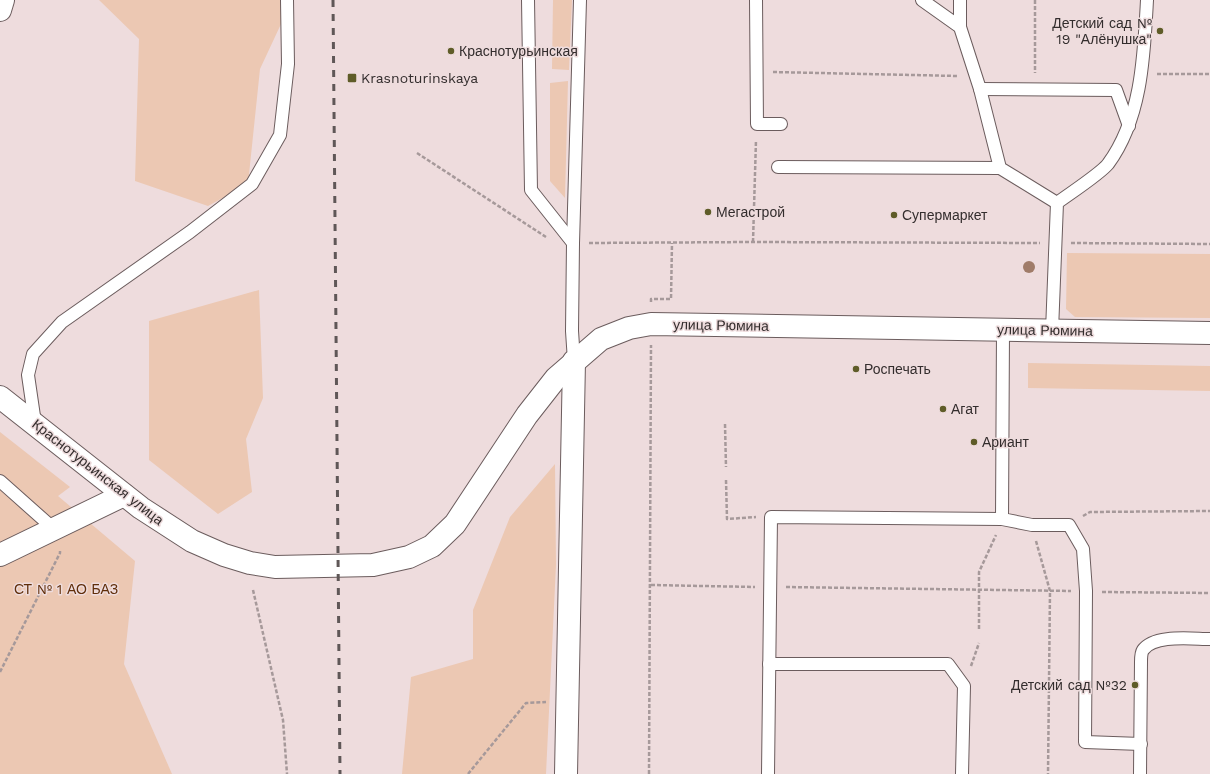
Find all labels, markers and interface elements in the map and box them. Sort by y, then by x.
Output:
place label: Детский сад № 19 "Алёнушка" [1052,15,1152,47]
marker: Детский сад № 19 "Алёнушка" [1155,26,1165,36]
place label: Краснотурьинская [459,43,578,59]
marker: Краснотурьинская [446,46,456,56]
place label: Krasnoturinskaya [361,70,478,86]
marker: Krasnoturinskaya [346,72,358,84]
place label: Мегастрой [716,204,785,220]
marker: Мегастрой [703,207,713,217]
place label: Супермаркет [902,207,988,223]
marker: Супермаркет [889,210,899,220]
street label: улица Рюмина [673,316,769,334]
street label: улица Рюмина [997,321,1093,339]
place label: Роспечать [864,361,931,377]
marker: Роспечать [851,364,861,374]
place label: Агат [951,401,980,417]
marker: Агат [938,404,948,414]
street label: Краснотурьинская улица [29,416,167,528]
place label: Ариант [982,434,1029,450]
marker: Ариант [969,437,979,447]
park label: СТ № 1 АО БАЗ [14,581,118,597]
place label: Детский сад №32 [1011,677,1127,693]
marker: Детский сад №32 [1130,680,1140,690]

